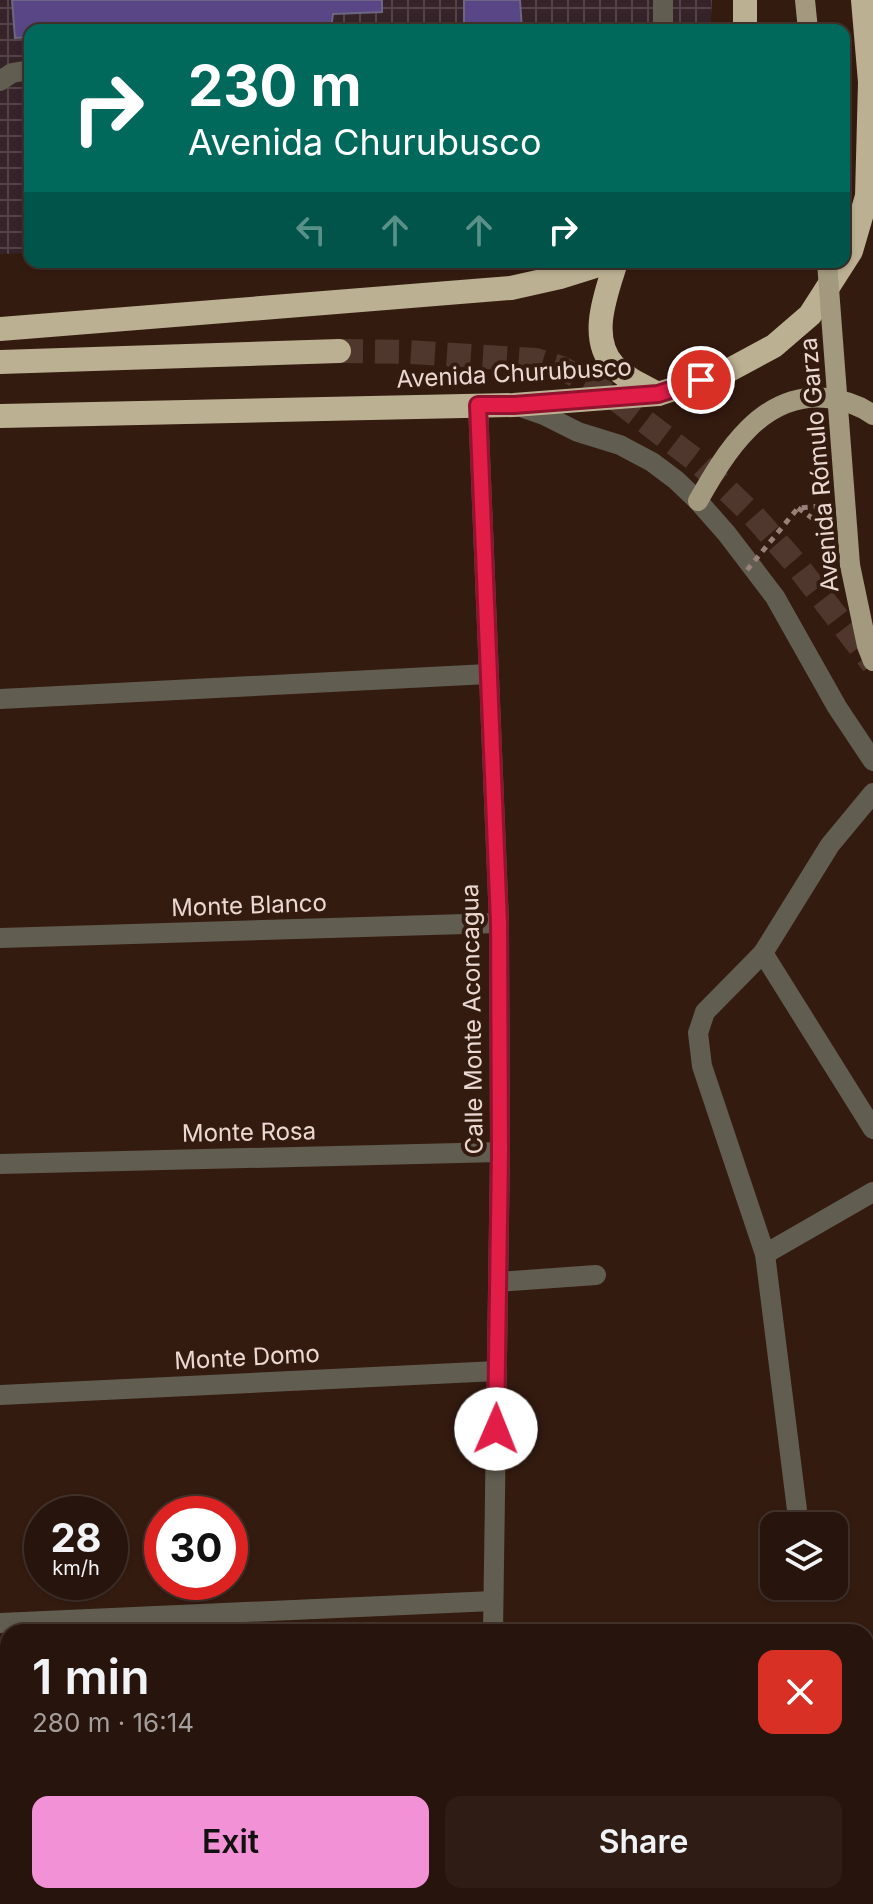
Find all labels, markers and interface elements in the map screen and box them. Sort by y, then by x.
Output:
text: 230 m [188,52,362,120]
icon: right [56,56,160,160]
text: Avenida Churubusco [188,120,541,164]
icon: left [289,208,333,252]
icon: ahead [373,208,417,252]
icon: ahead [457,208,501,252]
icon: right [541,208,585,252]
street label: Avenida Rómulo Garza [793,336,845,594]
pin [667,346,735,414]
street label: Avenida Churubusco [396,352,632,394]
icon: arrive [679,358,723,402]
street label: Calle Monte Aconcagua [455,883,489,1155]
street label: Monte Blanco [171,888,327,922]
street label: Monte Rosa [182,1116,316,1148]
street label: Monte Domo [173,1339,321,1375]
position arrow [454,1387,538,1471]
speed limit sign: 30 [144,1496,248,1600]
map controls [760,1512,848,1600]
button: layers [760,1512,848,1600]
text: 28 [50,1513,102,1562]
text: km/h [52,1556,100,1580]
text: 1 min [32,1647,150,1706]
button: close [758,1650,842,1734]
text: 280 m · 16:14 [32,1707,194,1738]
button: Exit [32,1796,429,1888]
button: Share [445,1796,842,1888]

